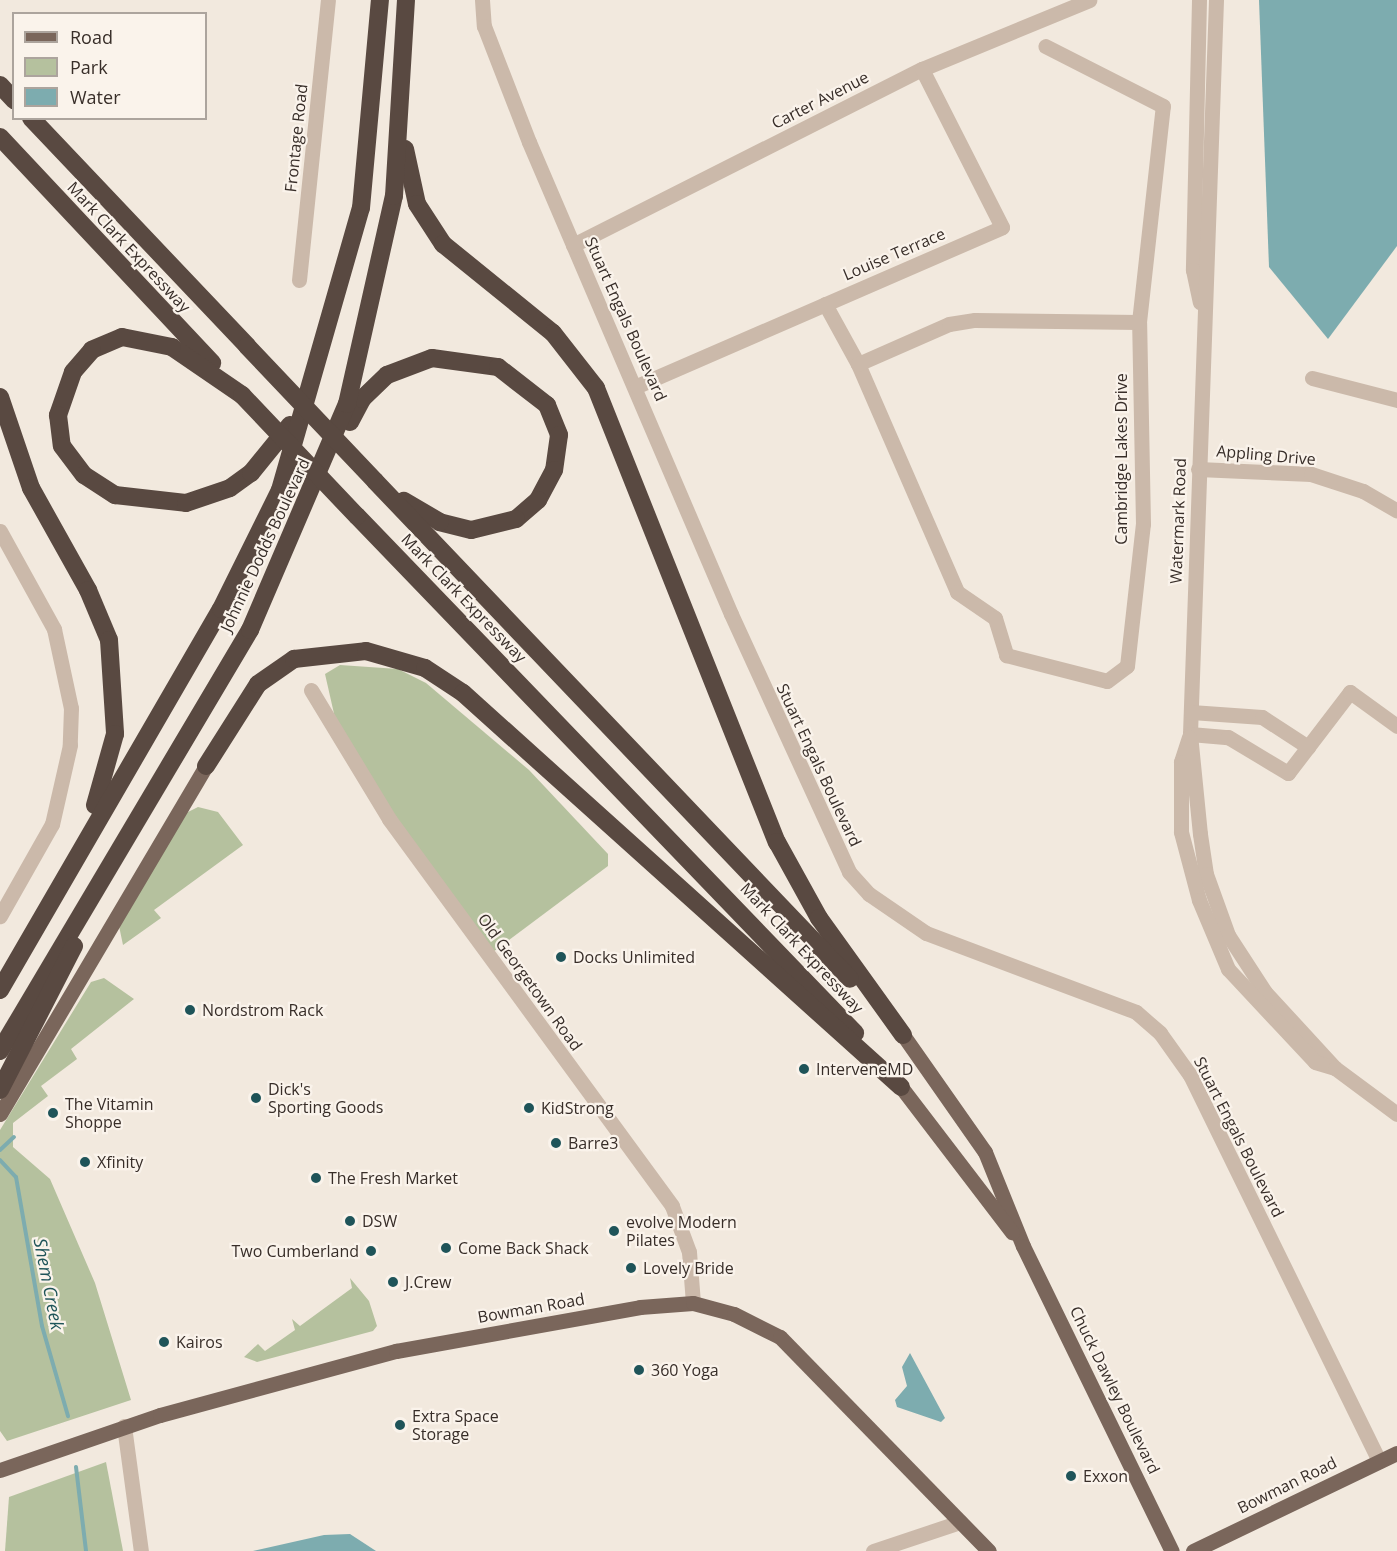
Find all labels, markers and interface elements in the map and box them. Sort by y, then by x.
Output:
legend [12,12,207,120]
text: Road [70,25,113,49]
text: Park [70,55,108,79]
street label: Carter Avenue [768,67,872,133]
street label: Frontage Road [281,83,311,193]
text: Water [70,85,121,109]
street label: Mark Clark Expressway [63,178,195,316]
street label: Louise Terrace [840,224,948,284]
street label: Stuart Engals Boulevard [581,234,671,404]
street label: Cambridge Lakes Drive [1111,373,1131,545]
street label: Appling Drive [1216,441,1316,469]
street label: Johnnie Dodds Boulevard [216,455,314,635]
street label: Watermark Road [1166,458,1190,584]
street label: Mark Clark Expressway [397,530,531,666]
street label: Stuart Engals Boulevard [773,680,865,850]
street label: Mark Clark Expressway [736,879,868,1017]
street label: Old Georgetown Road [474,910,586,1054]
place label: Docks Unlimited [573,947,695,967]
marker: Docks Unlimited [554,950,568,964]
place label: Nordstrom Rack [202,1000,323,1020]
marker: Nordstrom Rack [183,1003,197,1017]
street label: Stuart Engals Boulevard [1190,1053,1288,1221]
place label: InterveneMD [816,1059,913,1079]
marker: InterveneMD [797,1062,811,1076]
place label: Dick's Sporting Goods [268,1079,383,1117]
marker: Dick's Sporting Goods [249,1091,263,1105]
place label: The Vitamin Shoppe [65,1094,154,1132]
place label: KidStrong [541,1098,614,1118]
marker: KidStrong [522,1101,536,1115]
marker: The Vitamin Shoppe [46,1106,60,1120]
place label: Barre3 [568,1133,618,1153]
marker: Barre3 [549,1136,563,1150]
place label: Xfinity [97,1152,143,1172]
marker: Xfinity [78,1155,92,1169]
place label: The Fresh Market [328,1168,458,1188]
marker: The Fresh Market [309,1171,323,1185]
place label: DSW [362,1211,397,1231]
place label: evolve Modern Pilates [626,1212,737,1250]
marker: DSW [343,1214,357,1228]
marker: evolve Modern Pilates [607,1224,621,1238]
water label: Shem Creek [30,1236,68,1332]
place label: Come Back Shack [458,1238,589,1258]
place label: Two Cumberland [231,1241,359,1261]
marker: Come Back Shack [439,1241,453,1255]
marker: Two Cumberland [364,1244,378,1258]
place label: Lovely Bride [643,1258,734,1278]
marker: Lovely Bride [624,1261,638,1275]
place label: J.Crew [405,1272,452,1292]
marker: J.Crew [386,1275,400,1289]
street label: Bowman Road [476,1289,586,1327]
street label: Chuck Dawley Boulevard [1066,1303,1164,1477]
place label: Kairos [176,1332,223,1352]
marker: Kairos [157,1335,171,1349]
place label: 360 Yoga [651,1360,719,1380]
marker: 360 Yoga [632,1363,646,1377]
place label: Extra Space Storage [412,1406,499,1444]
marker: Extra Space Storage [393,1418,407,1432]
street label: Bowman Road [1234,1453,1340,1517]
place label: Exxon [1083,1466,1128,1486]
marker: Exxon [1064,1469,1078,1483]

